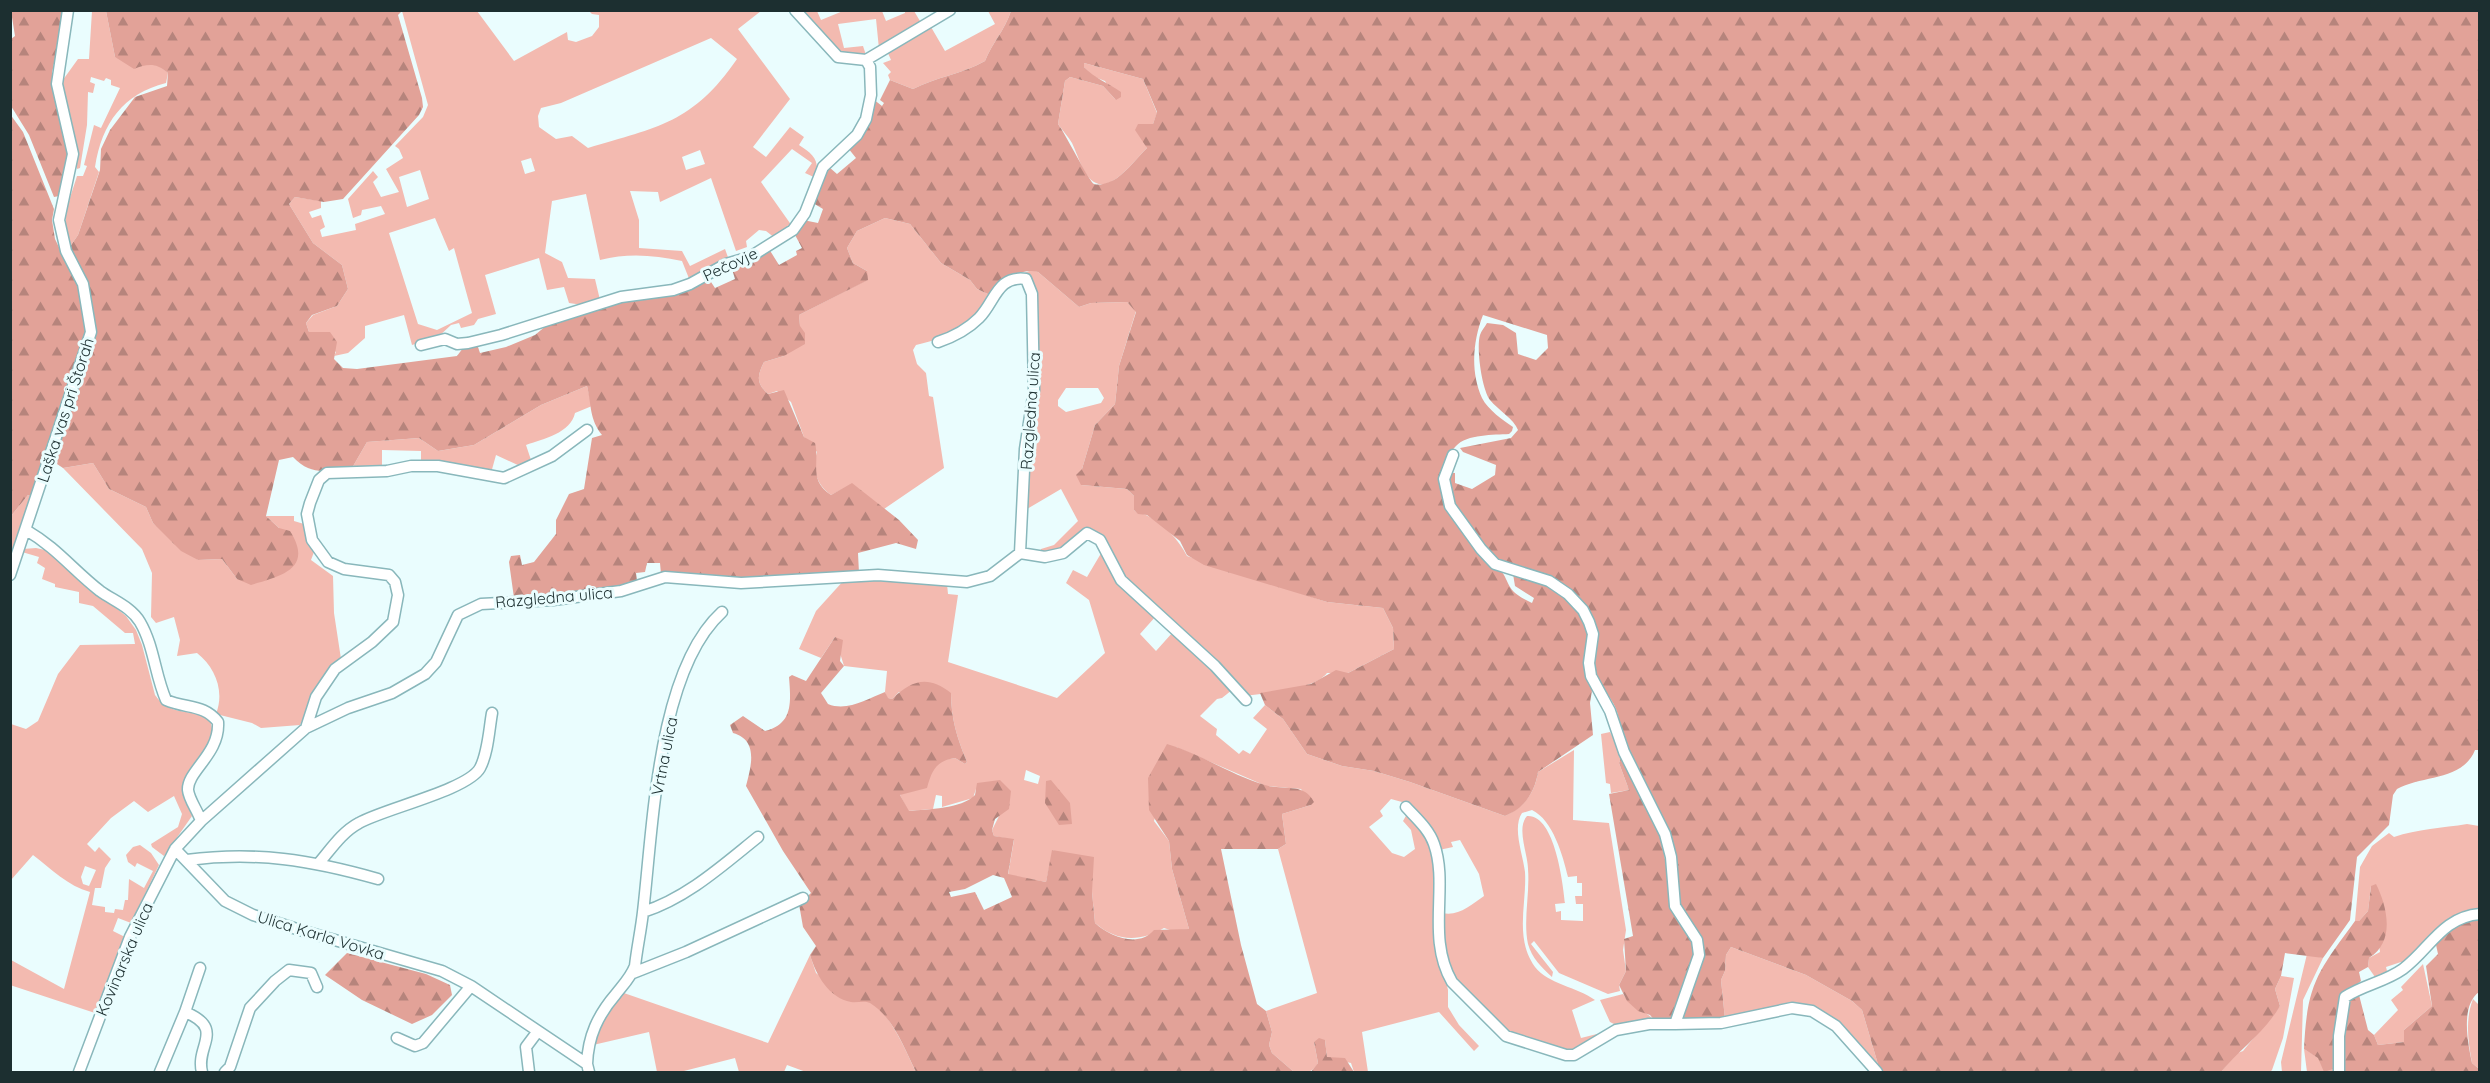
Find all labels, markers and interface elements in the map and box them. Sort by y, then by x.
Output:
street label: Pečovje [699,243,761,285]
street label: Laška vas pri Štorah [32,335,98,485]
street label: Razgledna ulica [1016,352,1044,470]
street label: Razgledna ulica [494,582,614,612]
street label: Vrtna ulica [647,715,681,797]
street label: Kovinarska ulica [91,899,157,1019]
street label: Ulica Karla Vovka [255,906,387,964]

